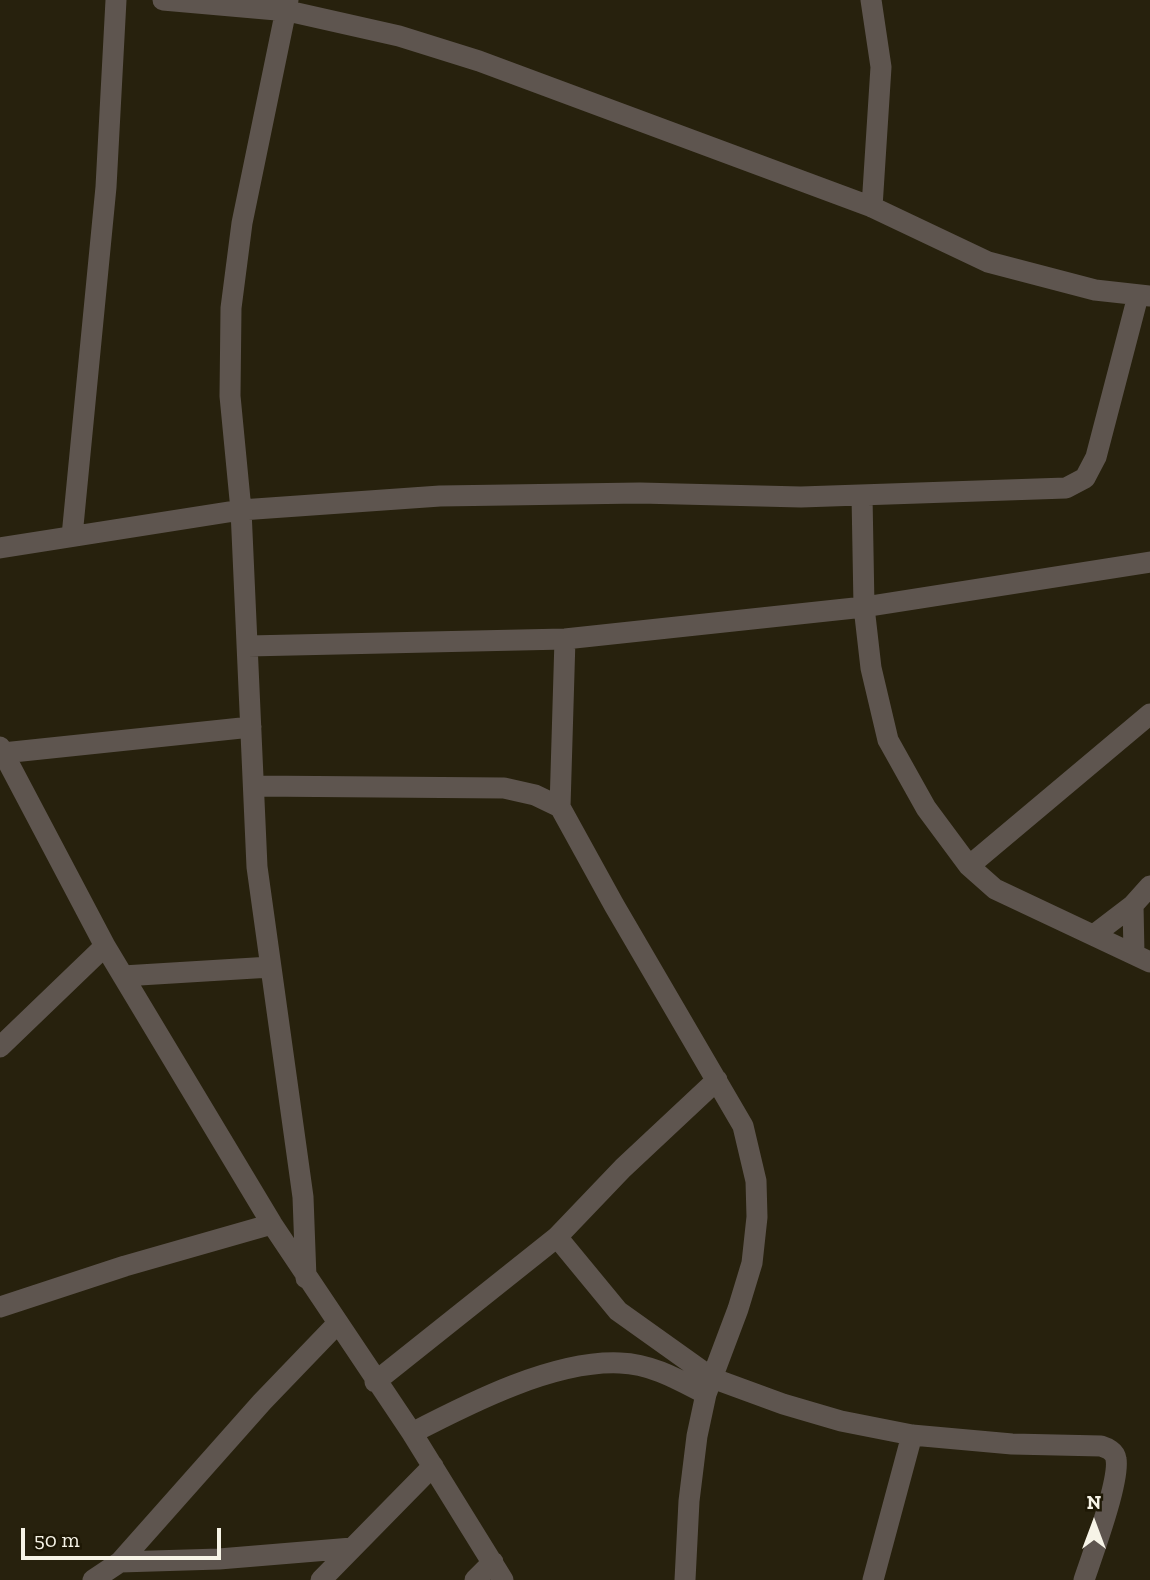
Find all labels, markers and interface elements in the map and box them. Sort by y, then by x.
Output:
north arrow [1059,1489,1129,1559]
text: N [1087,1491,1101,1514]
scale bar [24,1514,224,1558]
text: 50 m [34,1527,80,1552]

